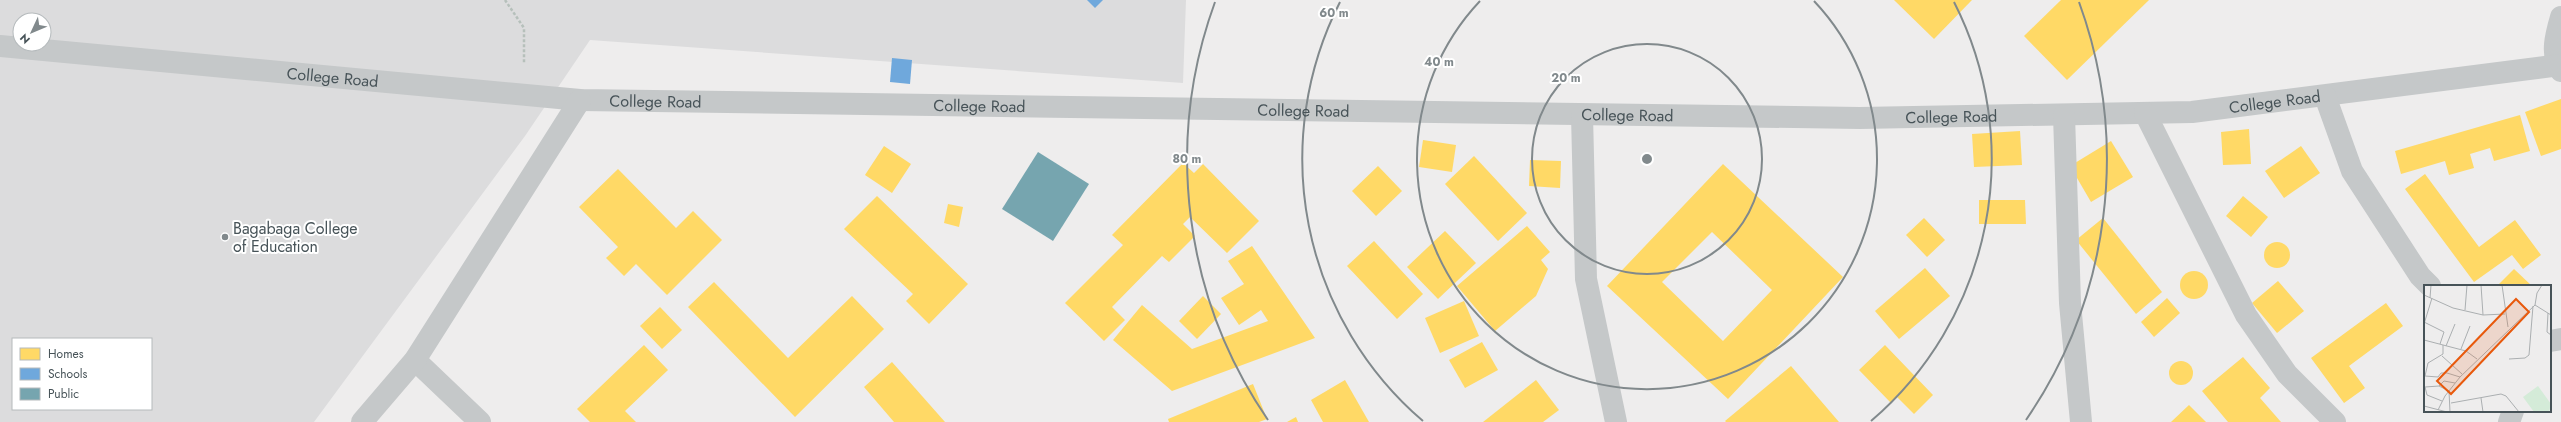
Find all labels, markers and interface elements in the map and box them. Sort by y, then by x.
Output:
text: 60 m [1319,4,1349,22]
north arrow [12,12,52,52]
text: N [16,30,34,48]
text: 40 m [1424,53,1454,71]
street label: College Road [286,62,379,93]
text: 20 m [1551,69,1581,87]
street label: College Road [2228,85,2322,119]
street label: College Road [609,89,702,114]
street label: College Road [933,94,1026,118]
street label: College Road [1257,99,1350,123]
street label: College Road [1581,103,1674,127]
street label: College Road [1905,105,1998,129]
text: 80 m [1173,150,1202,168]
centre of rings [1640,152,1654,166]
place label: Bagabaga College of Education [233,217,358,258]
marker: Bagabaga College of Education [220,232,230,242]
inset map [2424,285,2551,412]
legend [12,338,152,410]
text: Homes [48,345,84,363]
text: Schools [48,365,87,383]
text: Public [48,385,79,403]

